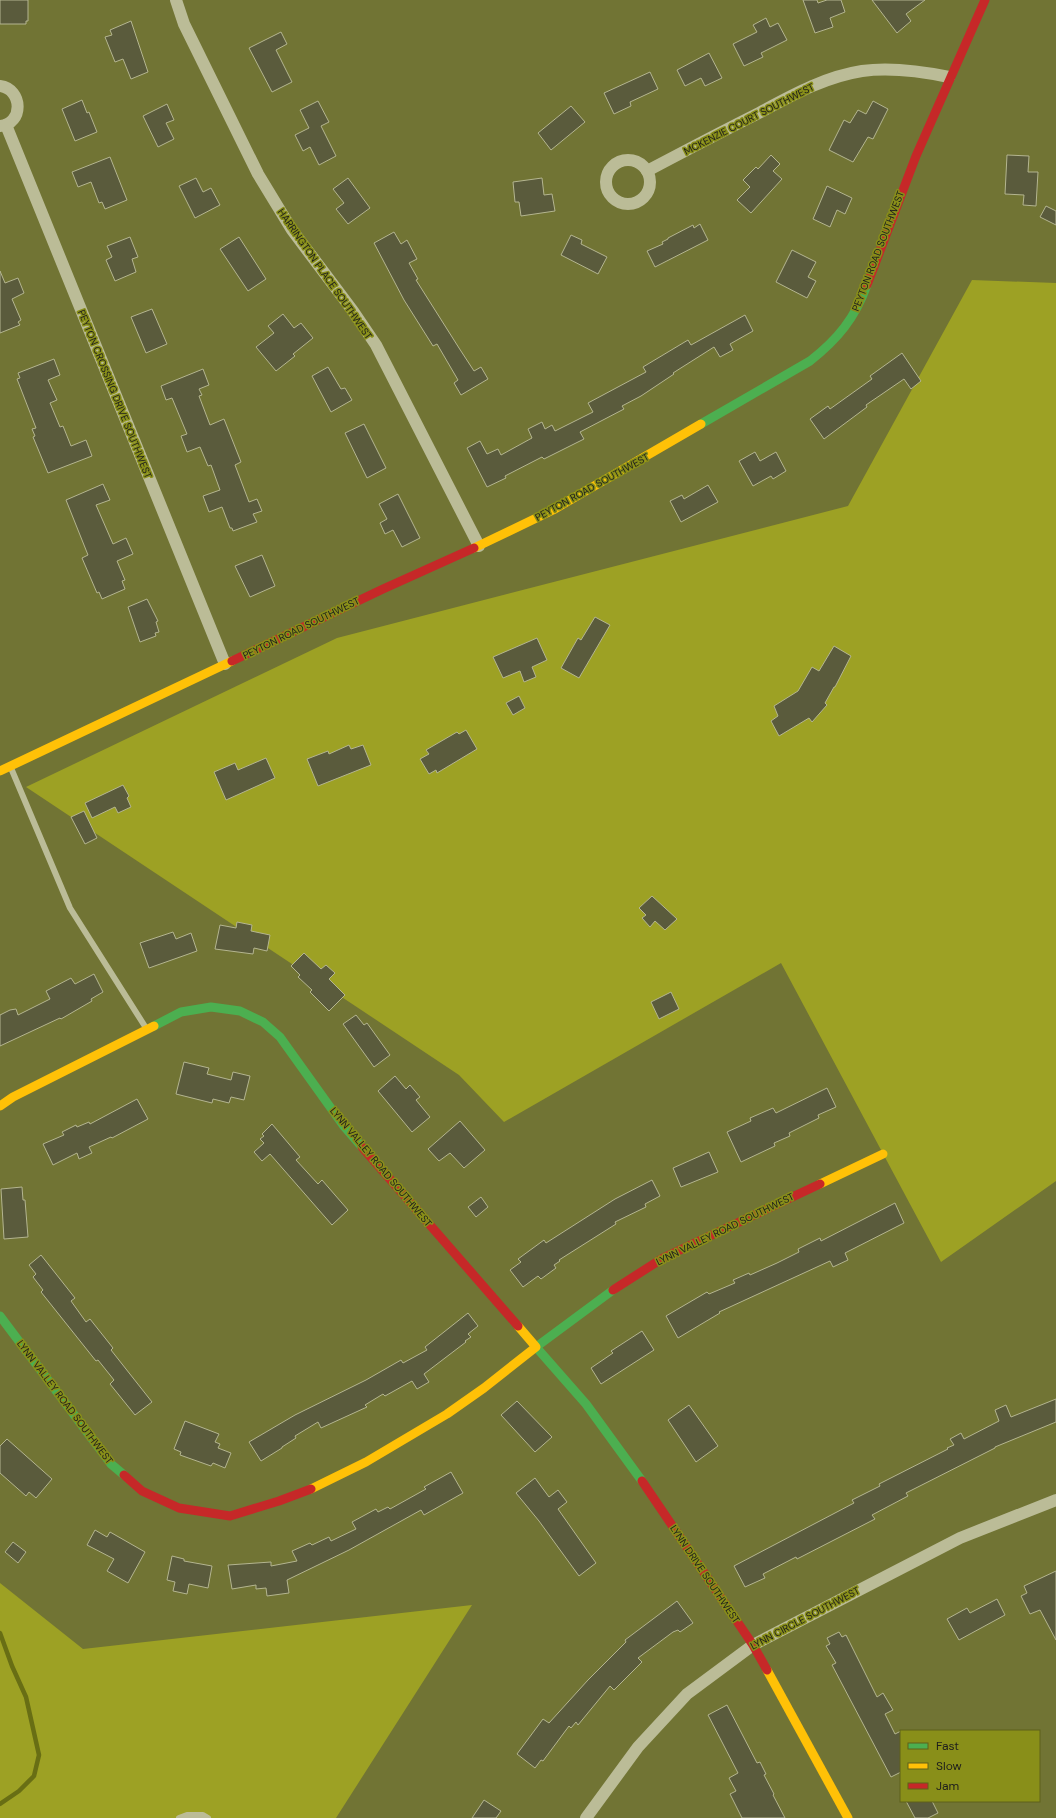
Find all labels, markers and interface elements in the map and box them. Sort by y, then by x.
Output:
street label: MCKENZIE COURT SOUTHWEST [682,80,817,158]
street label: PEYTON ROAD SOUTHWEST [849,188,907,313]
street label: HARRINGTON PLACE SOUTHWEST [275,206,375,342]
street label: PEYTON CROSSING DRIVE SOUTHWEST [75,308,155,481]
street label: PEYTON ROAD SOUTHWEST [533,450,652,524]
street label: PEYTON ROAD SOUTHWEST [241,594,362,662]
street label: LYNN VALLEY ROAD SOUTHWEST [327,1105,435,1230]
street label: LYNN VALLEY ROAD SOUTHWEST [654,1190,797,1268]
street label: LYNN VALLEY ROAD SOUTHWEST [14,1337,116,1467]
street label: LYNN DRIVE SOUTHWEST [667,1522,743,1626]
street label: LYNN CIRCLE SOUTHWEST [748,1583,862,1652]
legend [900,1730,1040,1802]
text: Fast [936,1738,959,1754]
text: Slow [936,1758,962,1774]
text: Jam [936,1778,959,1794]

